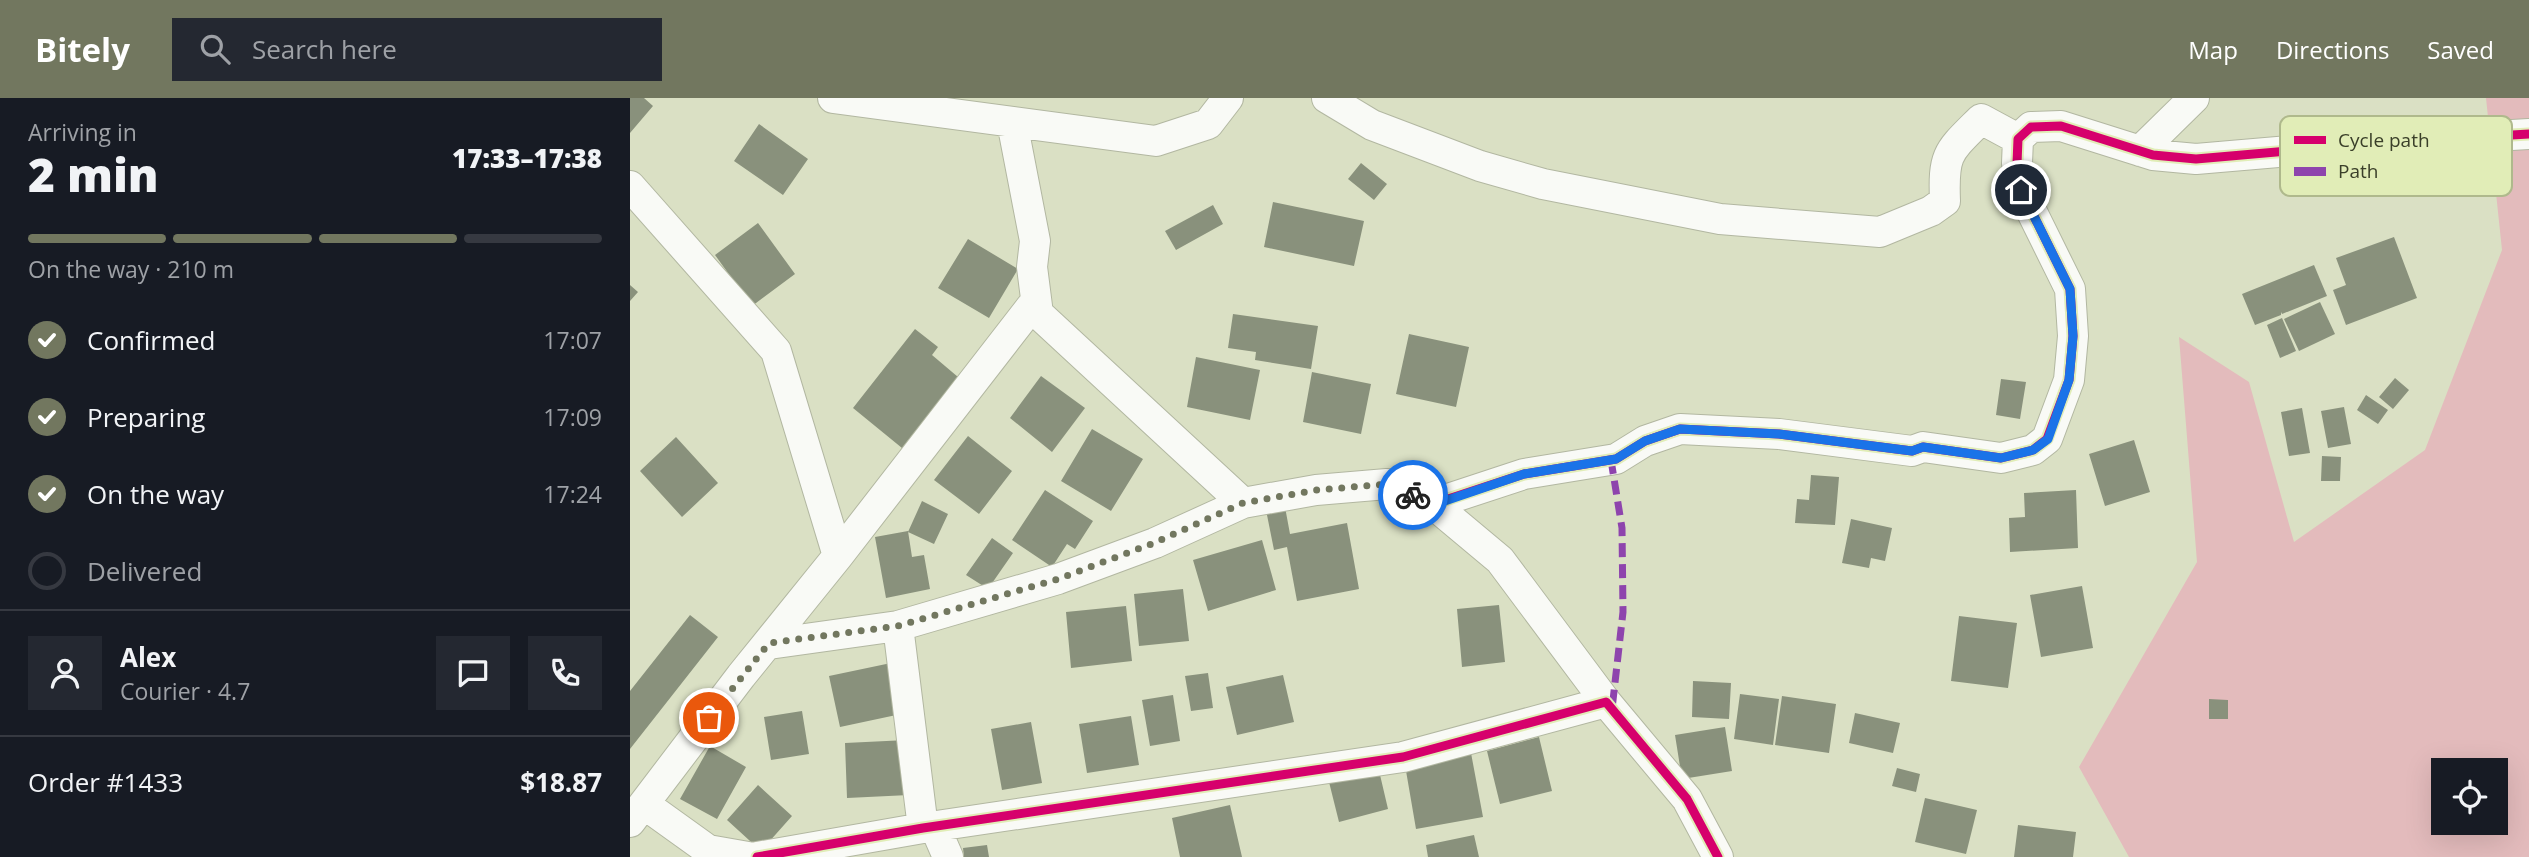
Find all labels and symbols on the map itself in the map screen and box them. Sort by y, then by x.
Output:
legend [2280,116,2512,196]
text: Cycle path [2338,127,2430,153]
text: Path [2338,158,2378,184]
pin [1991,160,2051,220]
courier [1378,460,1448,530]
pin [679,688,739,748]

